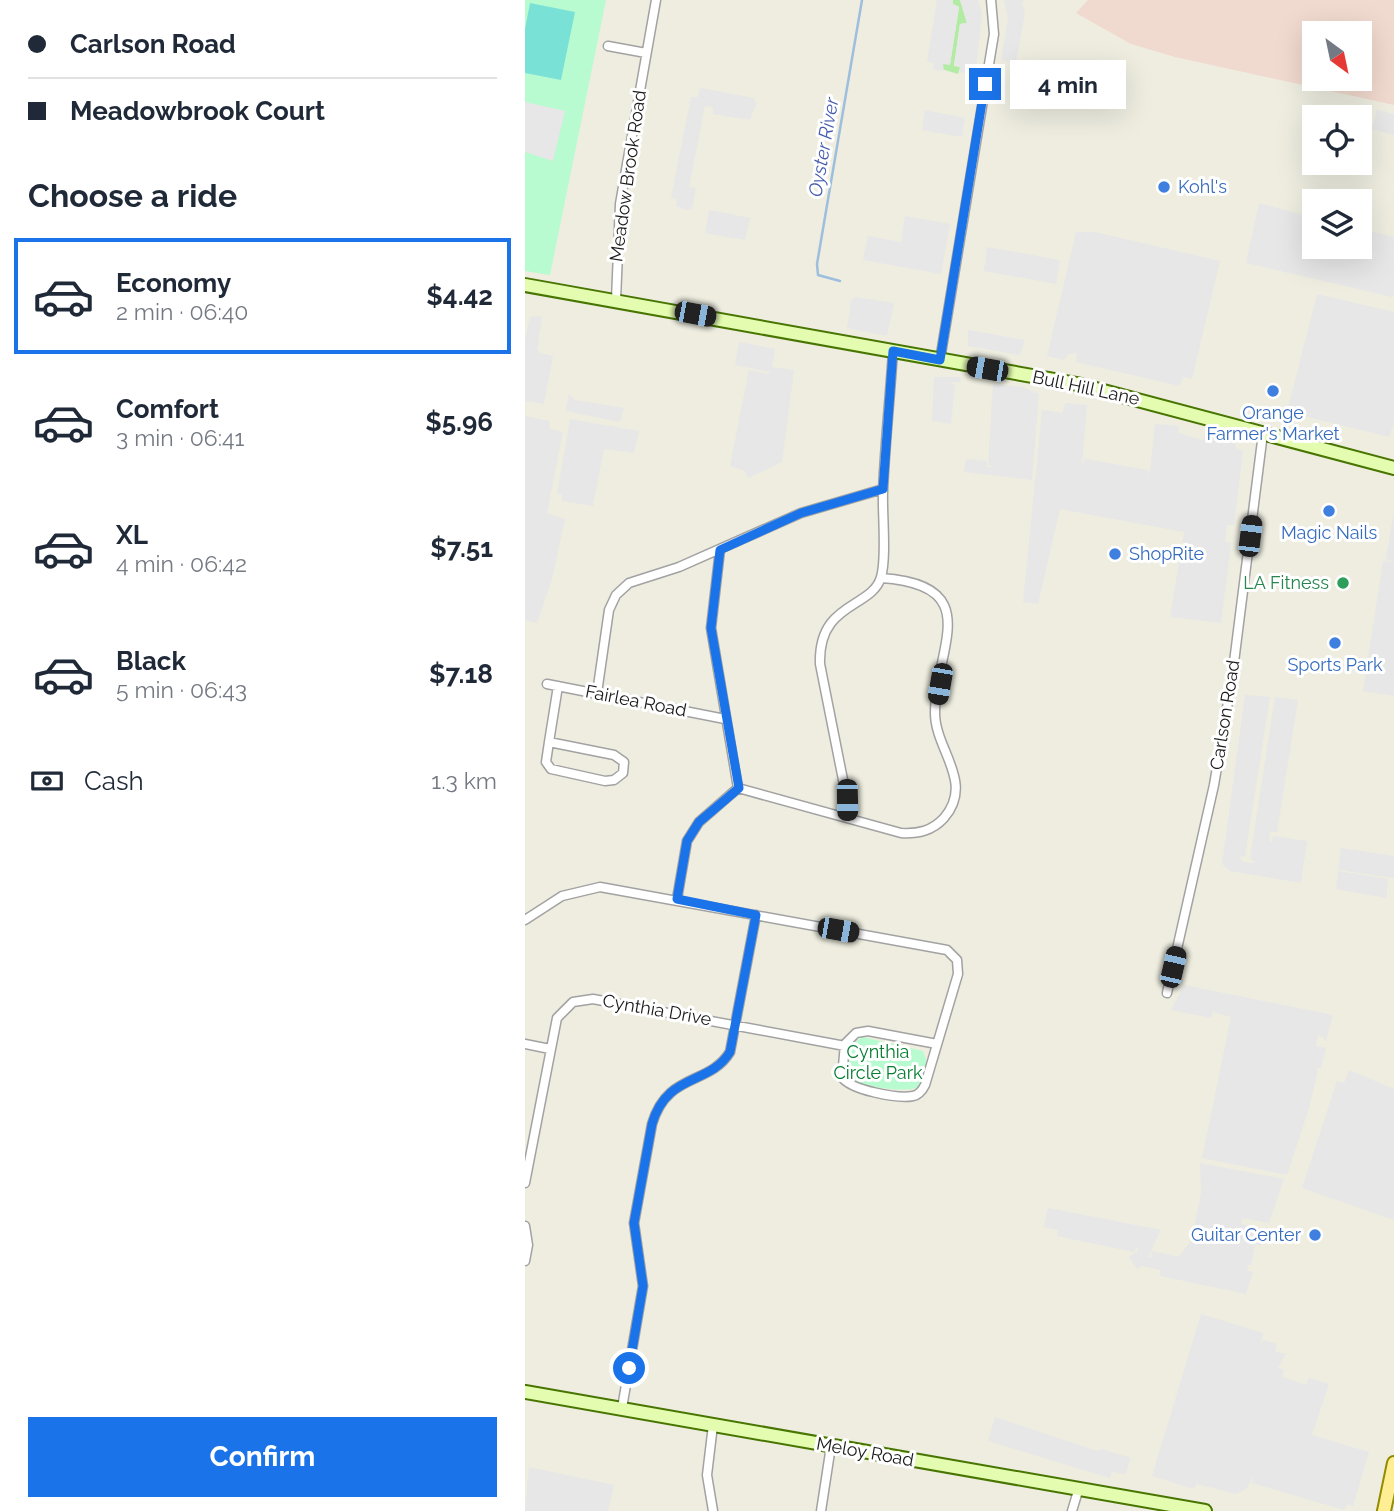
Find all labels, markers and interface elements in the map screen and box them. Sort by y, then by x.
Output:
north arrow [1302,21,1372,91]
map controls [1302,21,1372,259]
text: Carlson Road [70,29,236,59]
callout: 4 min [1009,60,1125,108]
route end [969,68,1001,100]
text: 4 min [1038,71,1098,98]
street label: Meadow Brook Road [605,89,650,263]
water label: Oyster River [803,94,843,198]
text: Meadowbrook Court [70,96,325,126]
button: locate [1302,105,1372,175]
place label: Kohl's [1178,176,1227,197]
text: Choose a ride [28,177,237,214]
marker: Kohl's [1156,179,1172,195]
button: layers [1302,189,1372,259]
icon: car [32,265,95,328]
text: Economy [116,268,231,298]
text: $4.42 [426,281,493,311]
text: 2 min · 06:40 [116,298,248,325]
car [673,300,718,328]
car [965,355,1010,383]
street label: Bull Hill Lane [1031,366,1142,409]
marker: Orange Farmer's Market [1265,383,1281,399]
icon: car [32,391,95,454]
text: Comfort [116,394,219,424]
place label: Orange Farmer's Market [1206,402,1340,444]
text: $5.96 [425,407,493,437]
text: 3 min · 06:41 [116,424,244,451]
marker: Magic Nails [1321,503,1337,519]
car [1238,514,1263,558]
icon: car [32,517,95,580]
text: XL [116,520,148,550]
place label: Magic Nails [1281,522,1377,543]
text: $7.51 [430,533,493,563]
place label: ShopRite [1129,543,1205,564]
marker: ShopRite [1107,546,1123,562]
text: 4 min · 06:42 [116,550,247,577]
place label: LA Fitness [1243,572,1329,593]
marker: LA Fitness [1335,575,1351,591]
marker: Sports Park [1327,635,1343,651]
icon: car [32,643,95,706]
text: Black [116,646,186,676]
place label: Sports Park [1287,654,1383,675]
street label: Carlson Road [1205,658,1244,771]
text: $7.18 [429,659,493,689]
car [927,661,954,707]
text: 5 min · 06:43 [116,676,247,703]
street label: Fairlea Road [584,680,688,721]
icon: cash [28,762,66,800]
text: Cash [84,766,144,796]
text: 1.3 km [431,767,497,794]
car [837,779,858,821]
car [816,916,861,944]
car [1159,944,1188,990]
street label: Cynthia Drive [601,990,714,1029]
park label: Cynthia Circle Park [834,1041,923,1083]
place label: Guitar Center [1191,1224,1302,1245]
marker: Guitar Center [1307,1227,1323,1243]
route start [613,1352,645,1384]
button: Confirm [28,1417,497,1497]
street label: Meloy Road [815,1433,915,1470]

